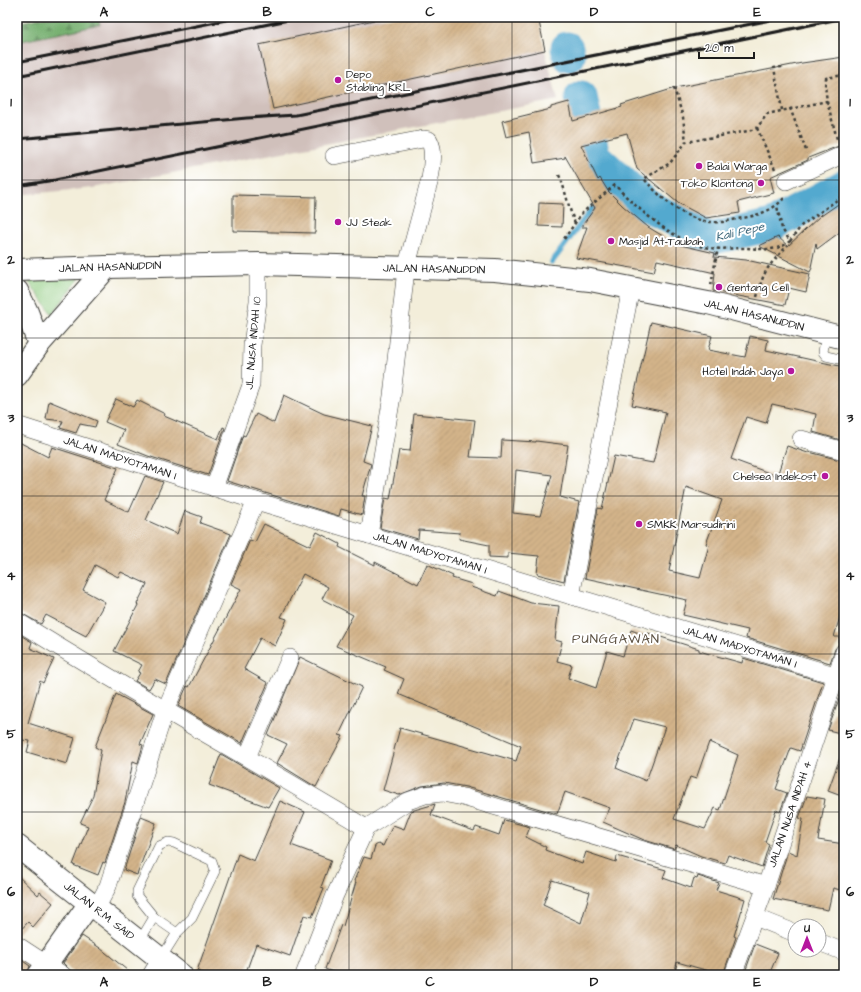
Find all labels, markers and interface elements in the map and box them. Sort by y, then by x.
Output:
text: A [100,3,109,21]
text: B [262,3,272,21]
text: C [425,3,435,21]
text: D [590,3,599,21]
text: E [753,3,761,21]
scale bar [699,34,754,60]
text: 20 m [705,40,734,57]
place label: Depo Stabling KRL [346,67,411,96]
marker: Depo Stabling KRL [333,75,343,85]
text: 1 [10,93,12,111]
text: 1 [849,93,851,111]
place label: Balai Warga [707,159,767,175]
marker: Balai Warga [694,161,704,171]
place label: Toko Klontong [681,176,753,192]
marker: Toko Klontong [756,178,766,188]
place label: JJ Steak [346,215,392,230]
marker: JJ Steak [333,217,343,227]
water label: Kali Pepe [714,218,766,246]
place label: Masjid At-Taubah [619,234,704,249]
marker: Masjid At-Taubah [606,236,616,246]
text: 2 [6,251,15,269]
text: 2 [845,251,854,269]
street label: JALAN HASANUDDIN [58,258,162,276]
street label: JALAN HASANUDDIN [383,261,486,277]
place label: Gentang Cell [727,280,789,296]
marker: Gentang Cell [714,282,724,292]
street label: JALAN HASANUDDIN [702,295,806,335]
street label: JL. NUSA INDAH 10 [241,296,265,390]
place label: Hotel Indah Jaya [702,364,783,380]
marker: Hotel Indah Jaya [786,366,796,376]
text: 3 [7,409,15,427]
text: 3 [846,409,854,427]
street label: JALAN MADYOTAMAN I [61,433,179,484]
place label: Chelsea Indekost [733,469,818,484]
marker: Chelsea Indekost [820,471,830,481]
place label: SMKK Marsudirini [647,517,735,532]
marker: SMKK Marsudirini [634,519,644,529]
street label: JALAN MADYOTAMAN I [371,529,489,578]
text: 4 [7,567,16,585]
text: 4 [846,567,855,585]
street label: JALAN MADYOTAMAN I [681,623,799,672]
district label: PUNGGAWAN [572,630,660,648]
text: 5 [6,725,16,743]
text: 5 [845,725,855,743]
street label: JALAN NUSA INDAH 4 [765,758,815,869]
street label: JALAN R.M. SAID [60,879,138,943]
text: 6 [7,883,16,901]
text: 6 [846,883,855,901]
north arrow [787,918,827,958]
text: U [803,921,810,936]
text: A [100,973,109,991]
text: B [262,973,272,991]
text: C [425,973,435,991]
text: D [590,973,599,991]
text: E [753,973,761,991]

